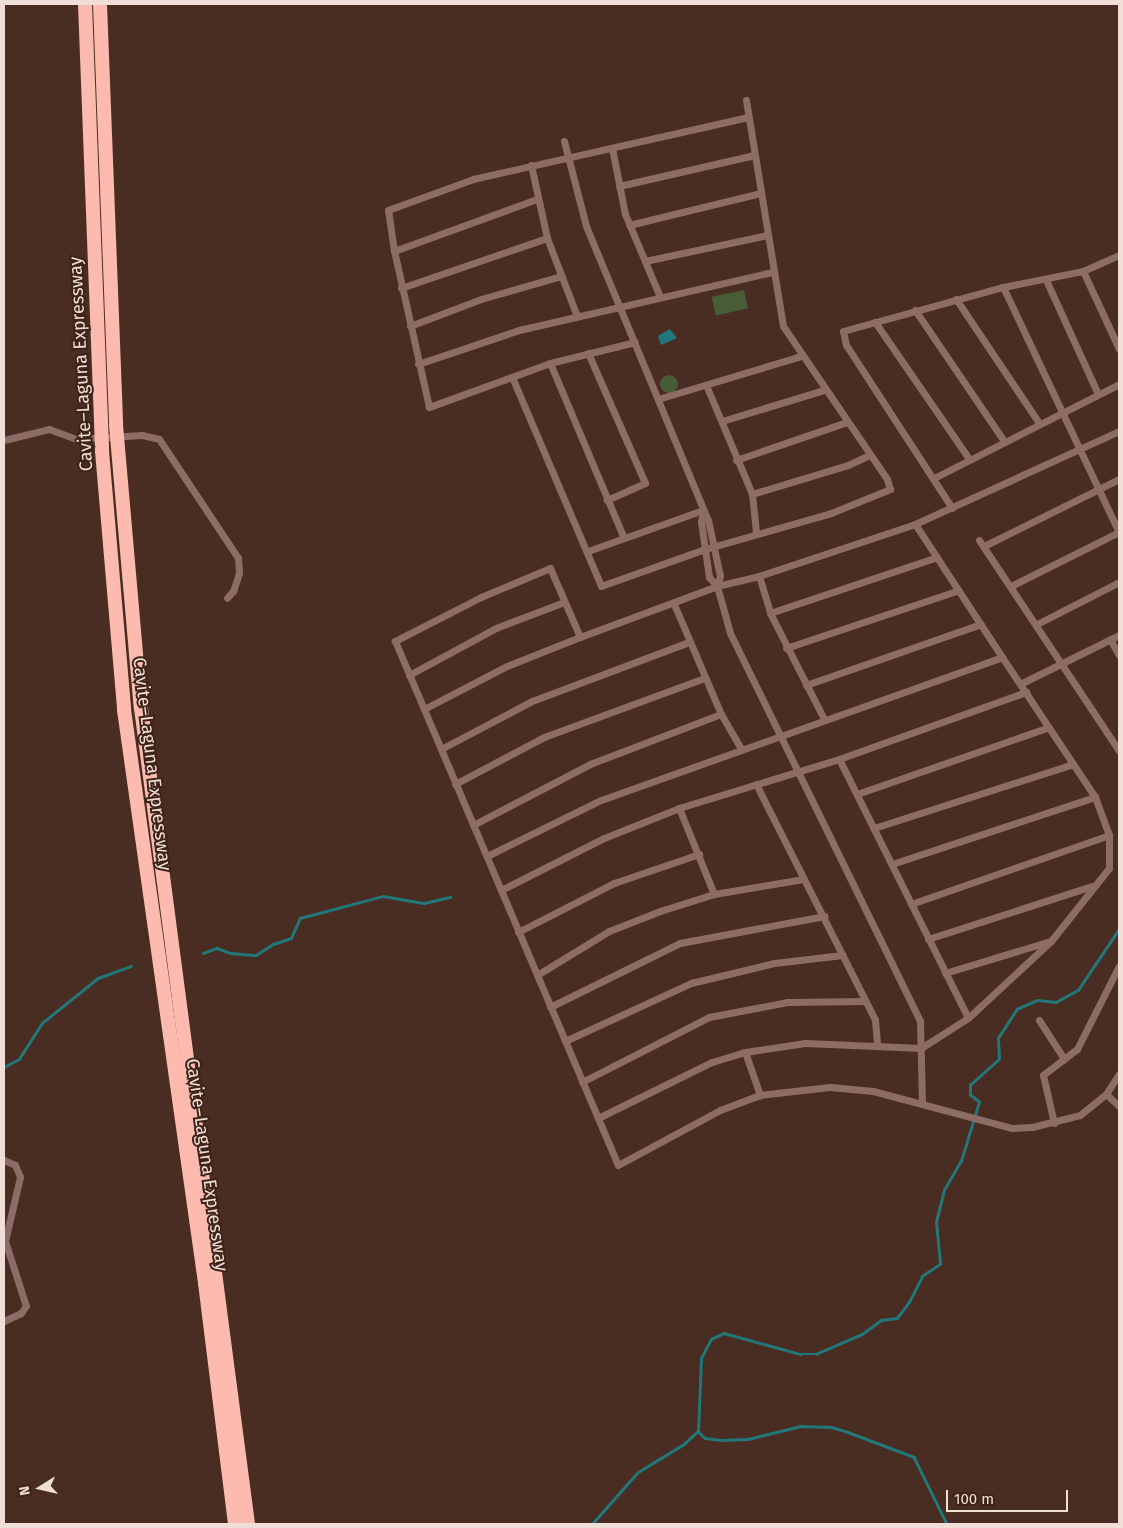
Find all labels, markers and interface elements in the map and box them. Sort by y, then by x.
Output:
street label: Cavite–Laguna Expressway [65,256,97,472]
street label: Cavite–Laguna Expressway [128,656,176,872]
street label: Cavite–Laguna Expressway [181,1057,233,1273]
north arrow [15,1463,65,1513]
scale bar [948,1480,1070,1512]
text: N [16,1485,34,1497]
text: 100 m [954,1490,994,1508]

